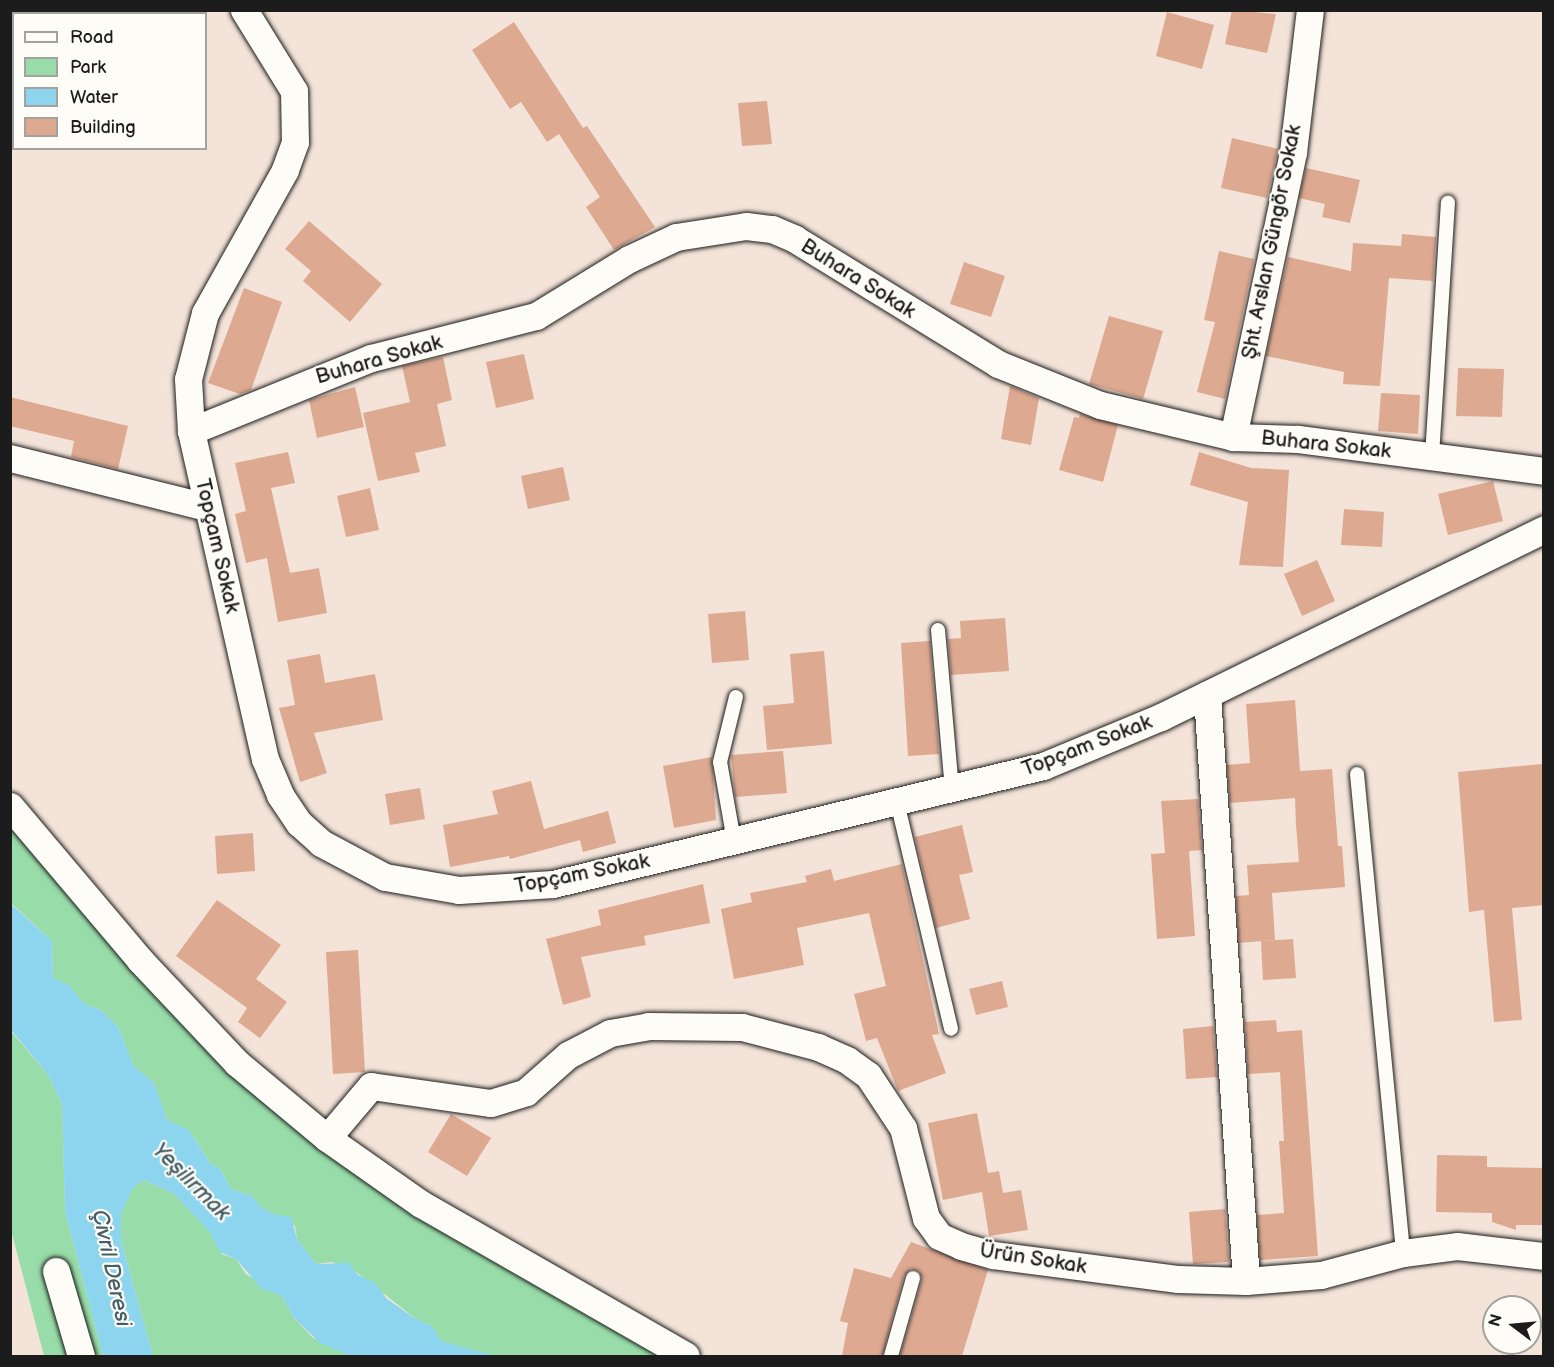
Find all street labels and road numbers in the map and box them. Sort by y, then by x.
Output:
street label: Şht. Arslan Güngör Sokak [1237,122,1307,362]
street label: Buhara Sokak [796,234,920,324]
street label: Buhara Sokak [313,330,445,390]
street label: Buhara Sokak [1260,426,1392,464]
street label: Topçam Sokak [189,476,245,616]
street label: Topçam Sokak [1018,710,1156,782]
street label: Topçam Sokak [512,849,652,899]
street label: Ürün Sokak [977,1238,1089,1280]

